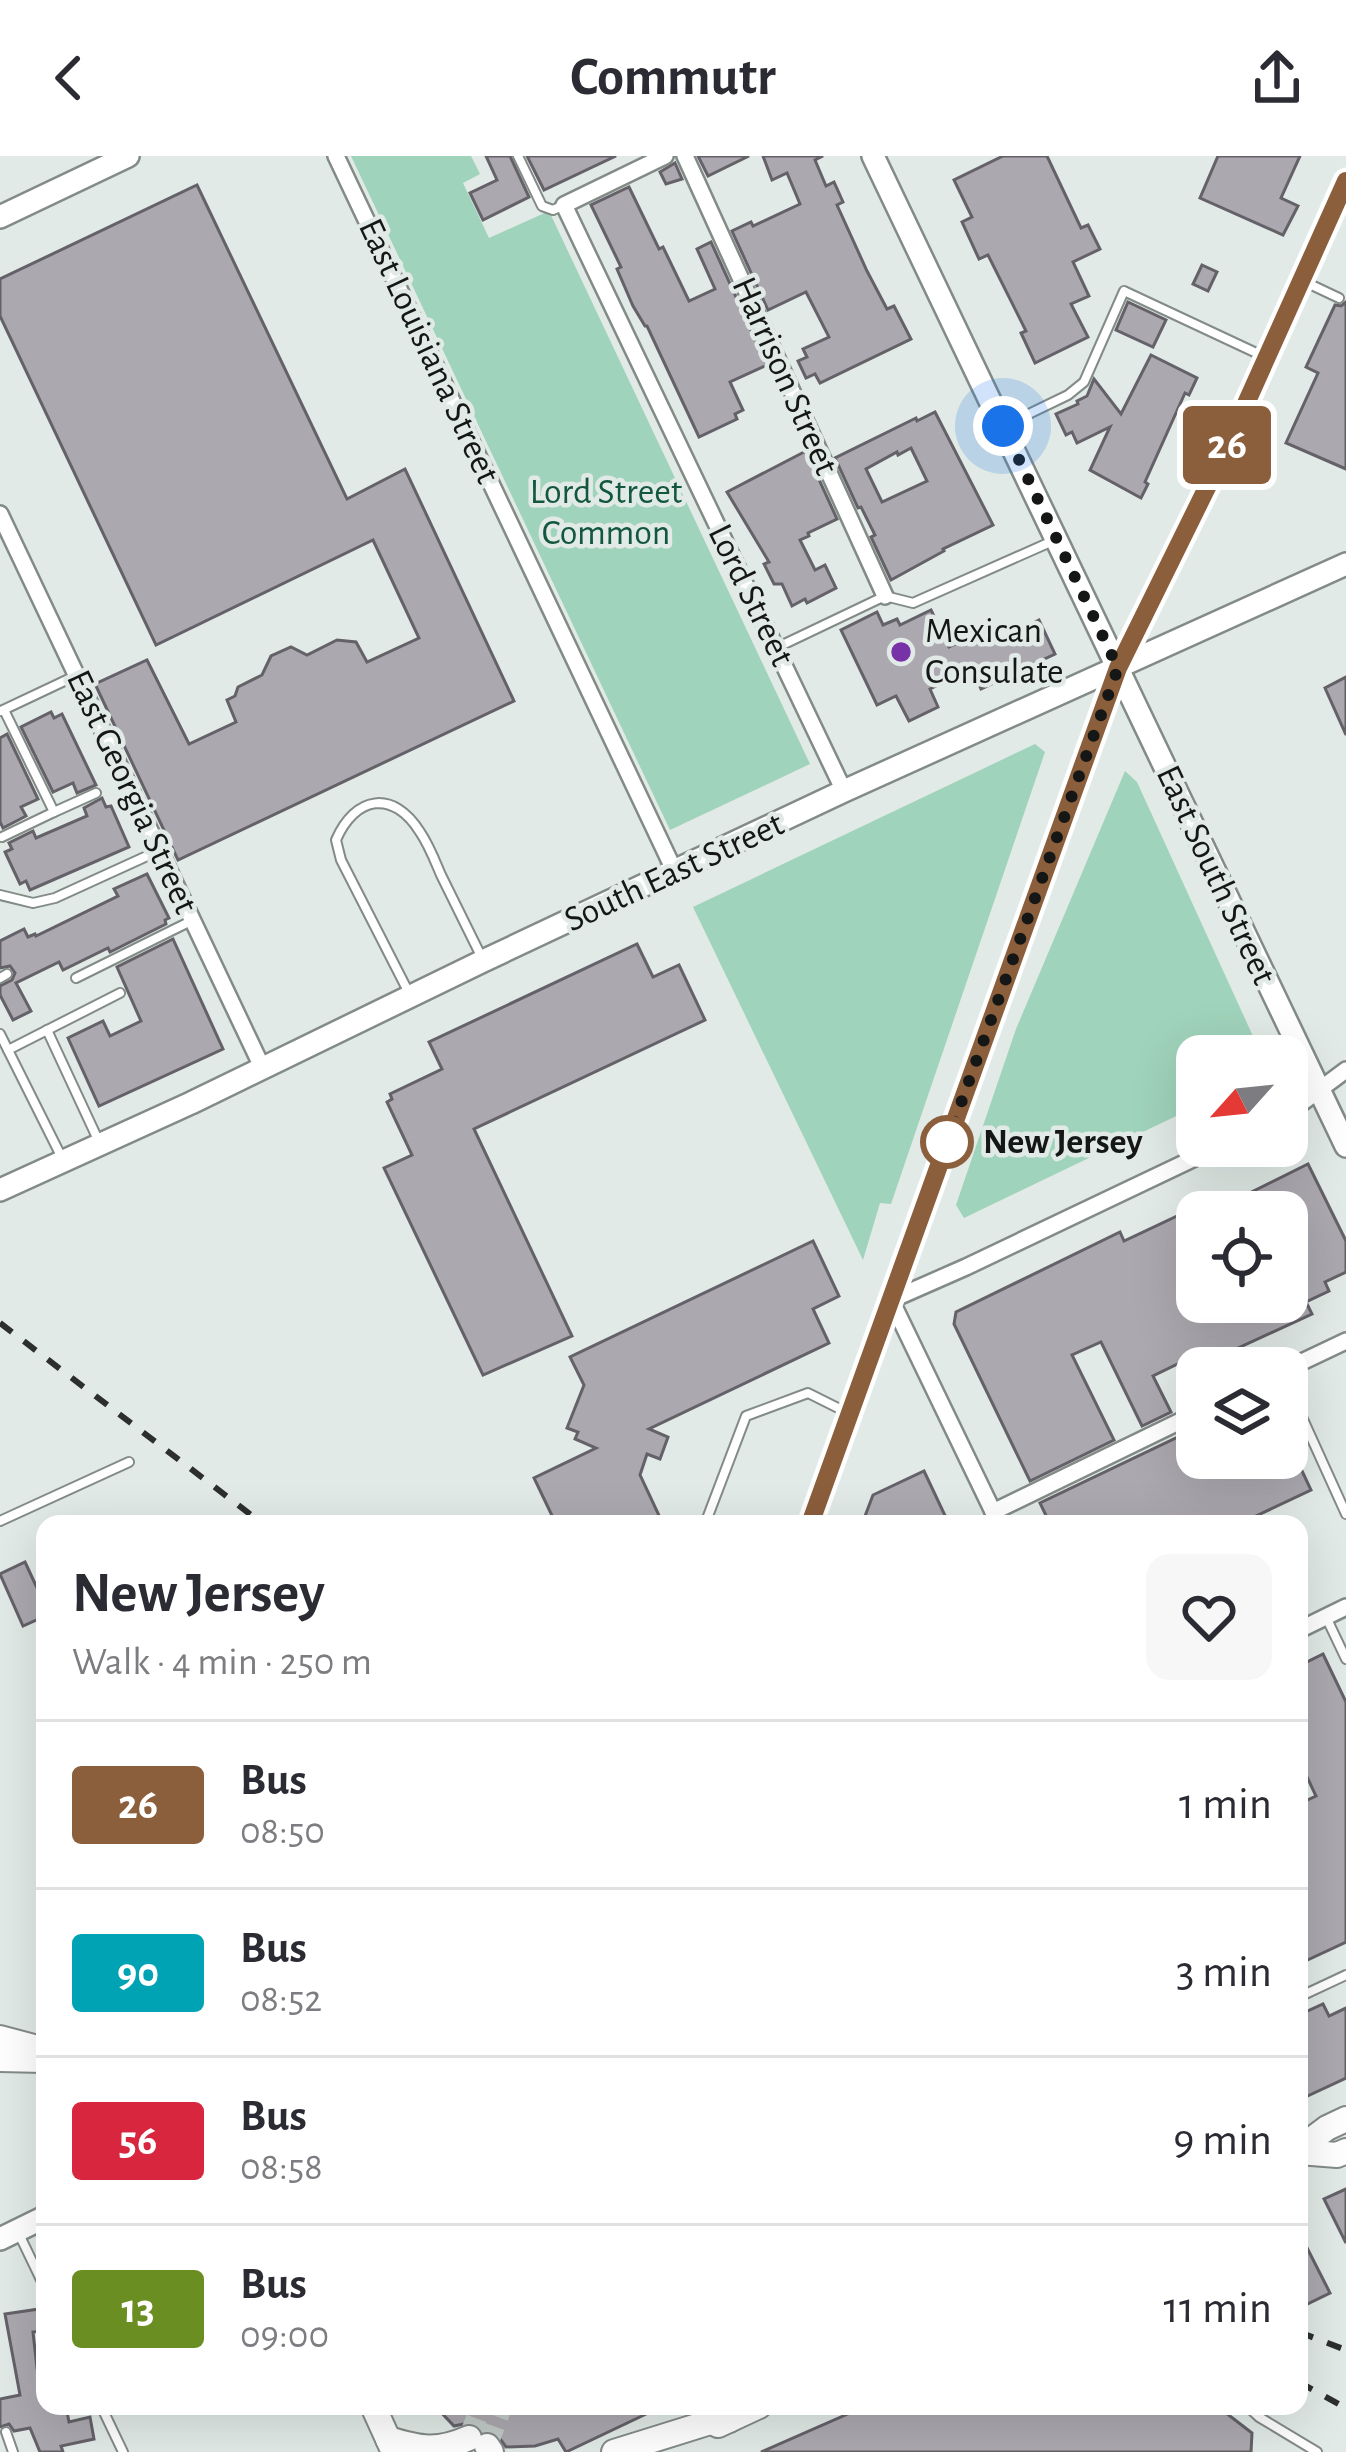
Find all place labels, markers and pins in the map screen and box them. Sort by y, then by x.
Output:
place label: Mexican Consulate [925,613,1064,690]
marker: Mexican Consulate [888,639,914,665]
marker: New Jersey [922,1117,972,1167]
place label: New Jersey [983,1124,1144,1160]

